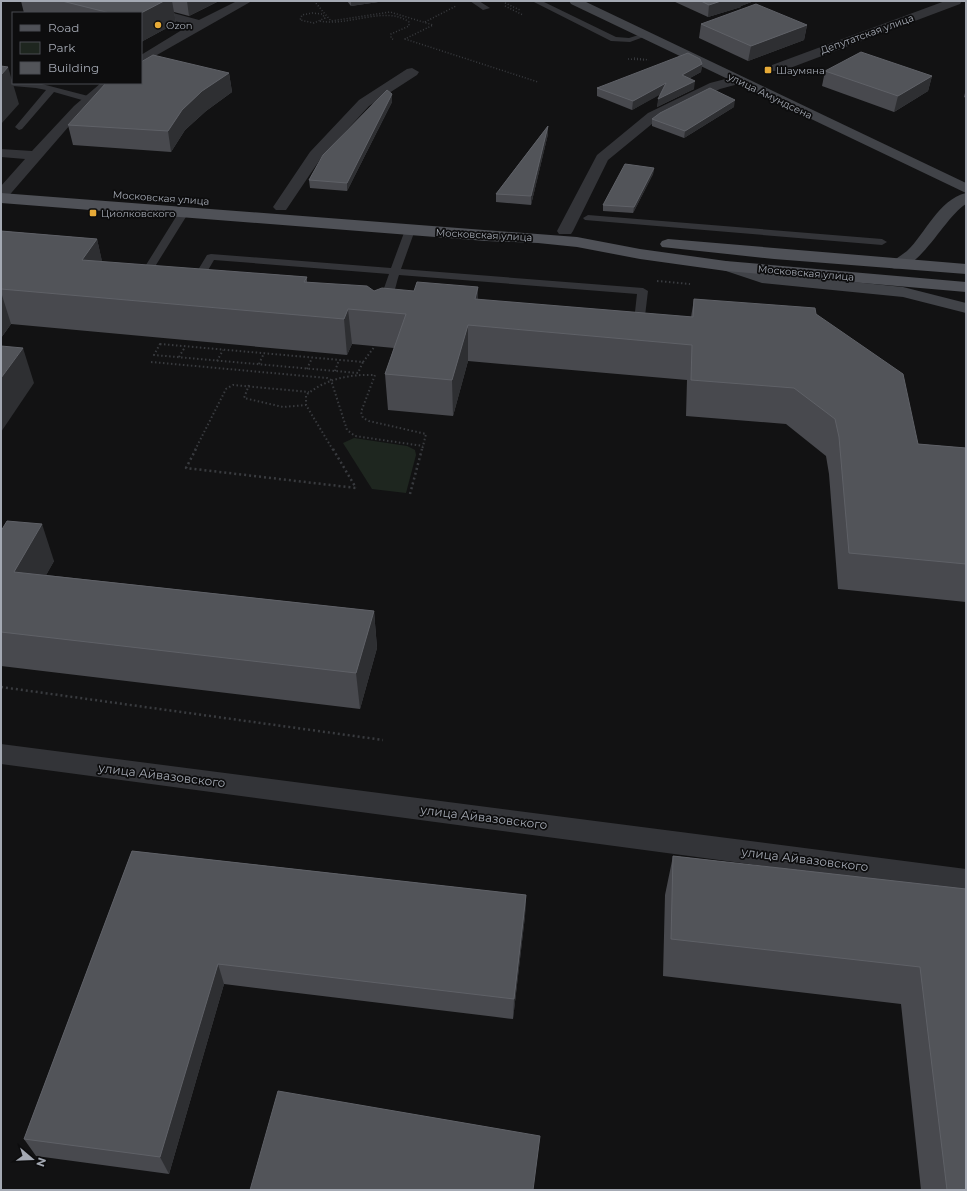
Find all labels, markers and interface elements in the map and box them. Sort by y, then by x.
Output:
street label: Депутатская улица [819,11,915,57]
legend [12,12,142,84]
place label: Ozon [166,19,192,32]
text: Road [48,20,79,35]
marker: Ozon [153,20,163,30]
text: Park [48,40,76,55]
text: Building [48,60,99,75]
place label: Шаумяна [776,64,825,77]
marker: Шаумяна [763,65,773,75]
street label: улица Амундсена [725,69,814,122]
street label: Московская улица [112,188,210,208]
place label: Циолковского [101,207,175,220]
marker: Циолковского [88,208,98,218]
street label: Московская улица [435,226,533,244]
street label: Московская улица [757,262,855,284]
street label: улица Айвазовского [97,760,227,790]
street label: улица Айвазовского [419,802,549,832]
street label: улица Айвазовского [740,844,870,874]
north arrow [12,1139,52,1179]
text: N [33,1156,50,1169]

